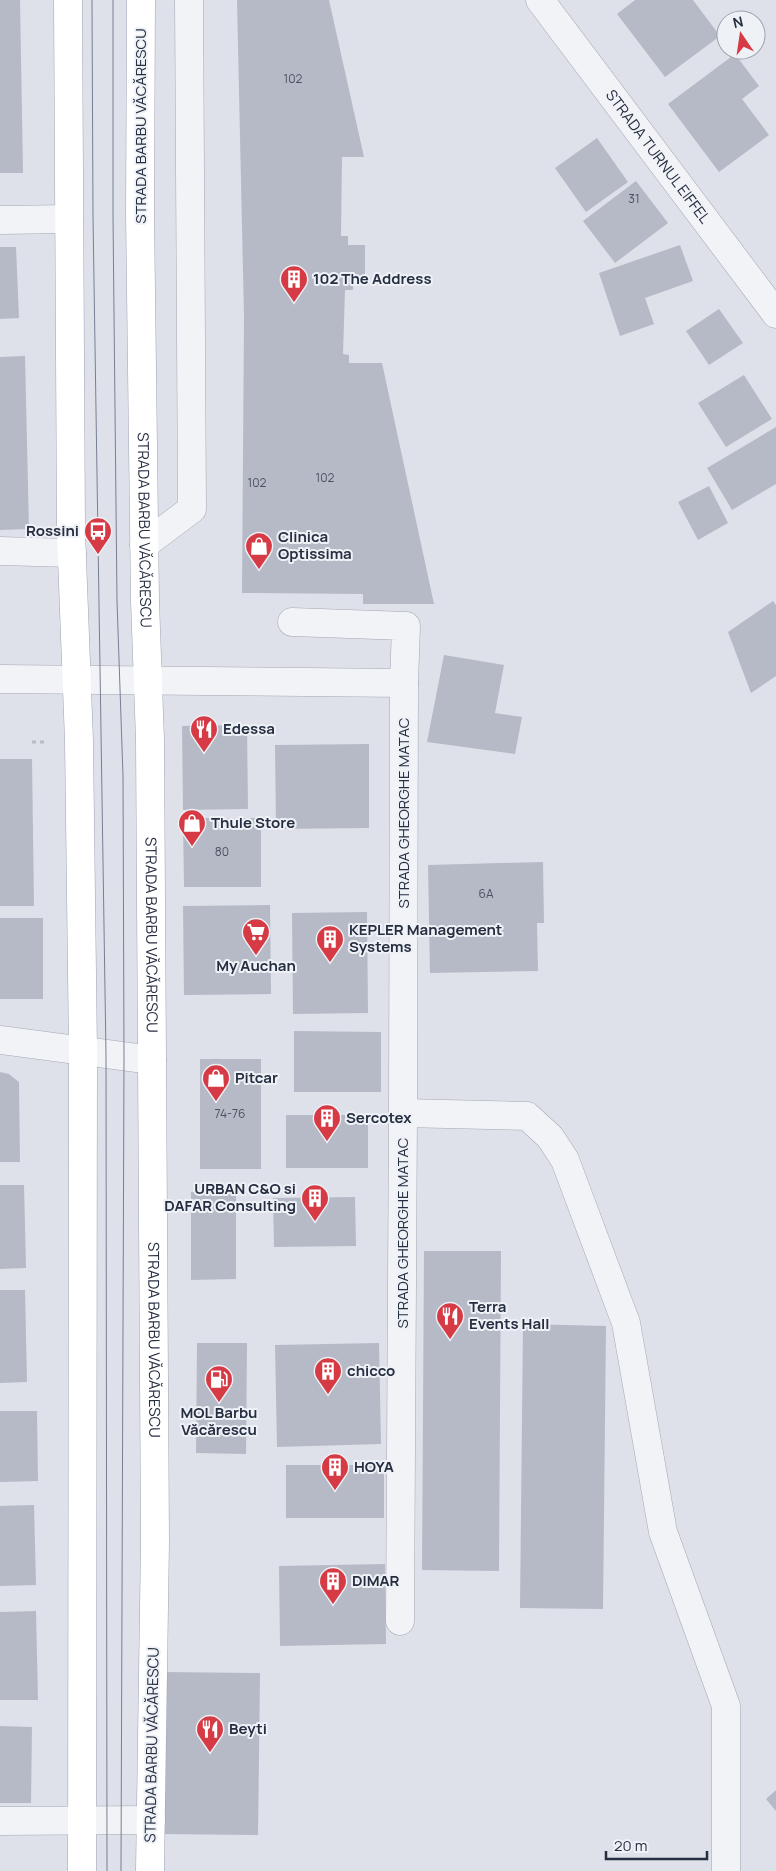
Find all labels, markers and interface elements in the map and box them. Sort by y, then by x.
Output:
north arrow [716,10,766,60]
text: N [731,11,745,32]
street label: STRADA BARBU VĂCĂRESCU [130,28,151,224]
house number: 102 [284,70,303,87]
street label: STRADA TURNUL EIFFEL [601,85,716,228]
house number: 31 [628,190,640,207]
building icon: 102 The Address [279,264,309,303]
place label: 102 The Address [313,268,432,289]
street label: STRADA BARBU VĂCĂRESCU [133,432,157,628]
house number: 102 [316,469,335,486]
house number: 102 [248,474,267,491]
bus stop icon: Rossini [83,516,113,555]
place label: Rossini [26,520,79,541]
place label: Clinica Optissima [278,526,352,564]
shop icon: Clinica Optissima [244,531,274,570]
restaurant icon: Edessa [189,714,219,753]
street label: STRADA GHEORGHE MATAC [393,717,414,908]
place label: Edessa [223,718,275,739]
shop icon: Thule Store [177,808,207,847]
place label: Thule Store [211,812,295,833]
street label: STRADA BARBU VĂCĂRESCU [141,837,163,1033]
house number: 80 [215,843,229,860]
house number: 6A [478,885,494,902]
supermarket icon: My Auchan [241,917,271,956]
place label: KEPLER Management Systems [349,919,502,957]
building icon: KEPLER Management Systems [315,924,345,963]
place label: My Auchan [216,955,296,976]
shop icon: Pitcar [201,1063,231,1102]
place label: Pitcar [235,1067,278,1088]
building icon: Sercotex [312,1103,342,1142]
house number: 74-76 [214,1105,246,1122]
place label: Sercotex [346,1107,412,1128]
street label: STRADA GHEORGHE MATAC [392,1137,413,1328]
place label: URBAN C&O si DAFAR Consulting [164,1178,296,1216]
building icon: URBAN C&O si DAFAR Consulting [300,1183,330,1222]
street label: STRADA BARBU VĂCĂRESCU [143,1242,165,1438]
place label: Terra Events Hall [469,1296,549,1334]
restaurant icon: Terra Events Hall [435,1301,465,1340]
building icon: chicco [313,1356,343,1395]
place label: chicco [347,1360,395,1381]
fuel station icon: MOL Barbu Văcărescu [204,1364,234,1403]
place label: MOL Barbu Văcărescu [180,1402,258,1440]
building icon: HOYA [320,1452,350,1491]
place label: HOYA [354,1456,394,1477]
building icon: DIMAR [318,1566,348,1605]
place label: DIMAR [352,1570,400,1591]
street label: STRADA BARBU VĂCĂRESCU [139,1647,164,1843]
restaurant icon: Beyti [195,1714,225,1753]
place label: Beyti [229,1718,267,1739]
scale bar [606,1828,707,1860]
text: 20 m [614,1835,647,1856]

